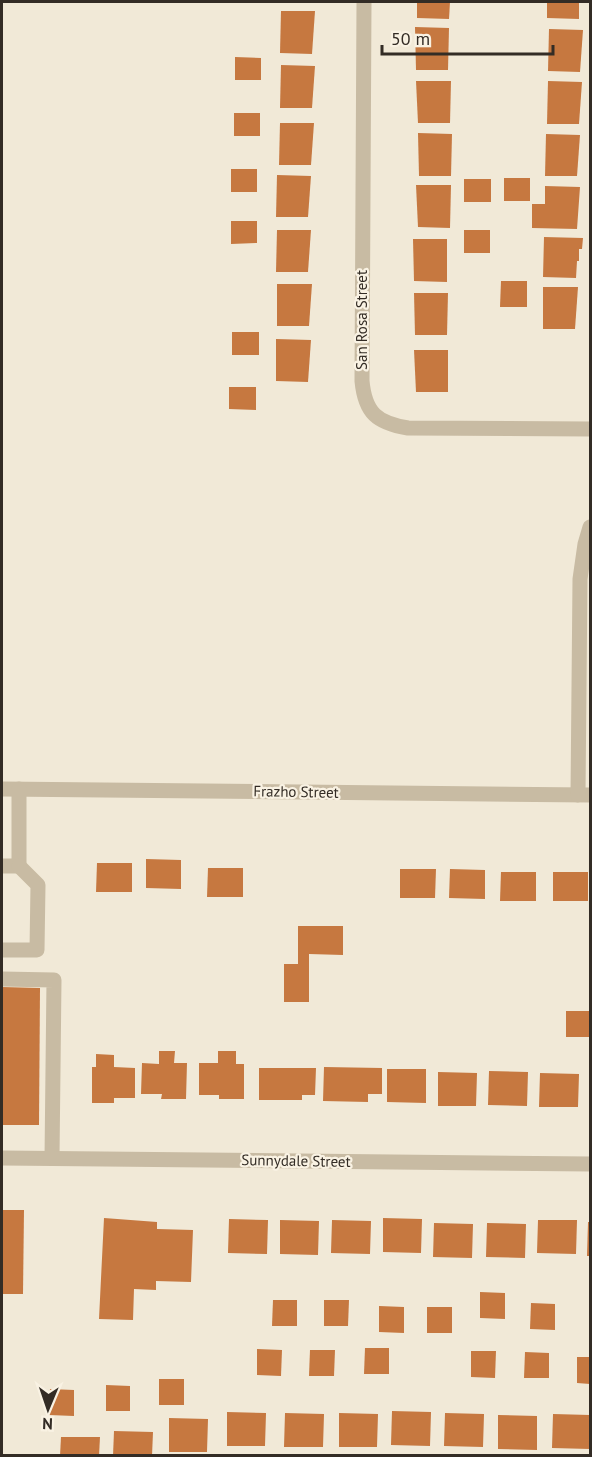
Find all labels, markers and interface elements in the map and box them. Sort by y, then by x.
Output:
scale bar [382,18,553,56]
text: 50 m [391,27,430,50]
street label: San Rosa Street [352,270,371,370]
street label: Frazho Street [253,781,339,802]
street label: Sunnydale Street [241,1150,351,1171]
north arrow [18,1379,78,1439]
text: N [42,1414,53,1434]

